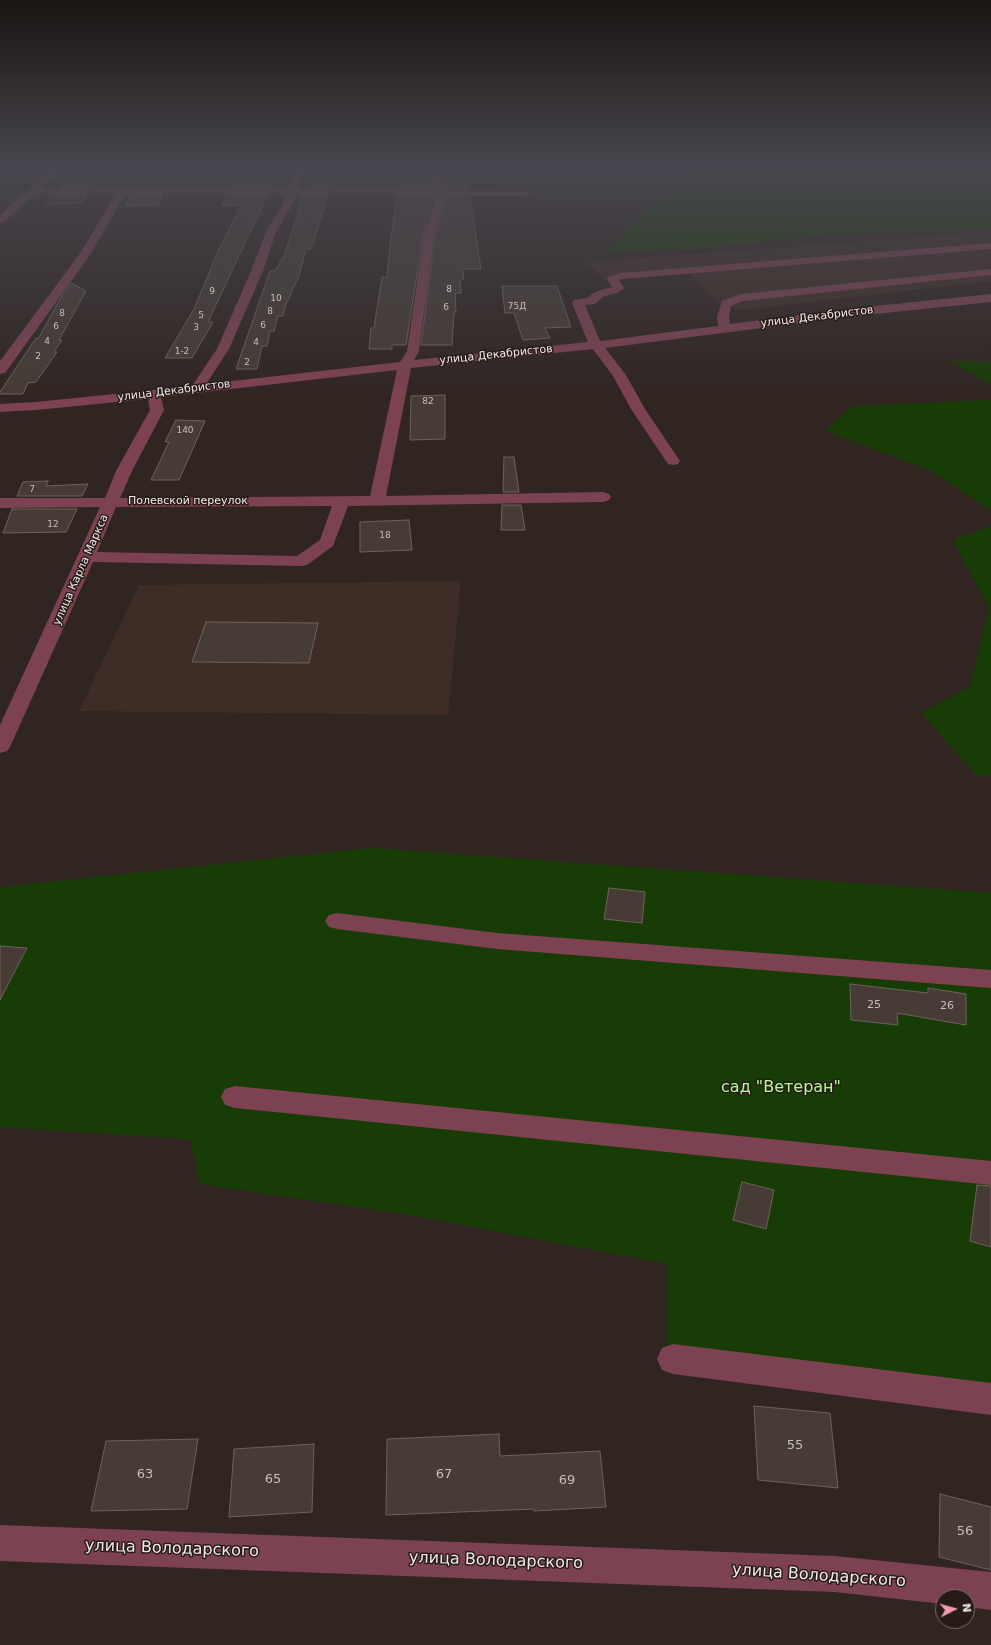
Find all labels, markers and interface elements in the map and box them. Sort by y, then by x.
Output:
house number: 8 [446,285,452,295]
house number: 9 [209,287,215,297]
house number: 10 [270,294,282,304]
house number: 75Д [508,302,526,312]
house number: 6 [443,303,449,313]
street label: улица Декабристов [760,304,874,330]
house number: 8 [267,307,273,317]
house number: 8 [59,309,65,319]
house number: 5 [198,311,204,321]
house number: 6 [260,321,266,331]
house number: 6 [53,322,59,332]
house number: 3 [193,323,199,333]
house number: 4 [44,337,50,347]
house number: 4 [253,338,259,348]
street label: улица Декабристов [439,342,553,368]
house number: 1-2 [175,347,189,357]
house number: 2 [35,352,41,362]
house number: 2 [244,358,250,368]
street label: улица Декабристов [117,378,231,404]
house number: 82 [422,397,434,407]
house number: 140 [176,426,194,436]
house number: 7 [29,485,35,495]
street label: Полевской переулок [128,494,248,508]
street label: улица Карла Маркса [51,513,111,627]
house number: 12 [47,520,59,530]
house number: 18 [379,531,391,541]
house number: 25 [867,998,881,1012]
house number: 26 [940,999,954,1013]
park label: сад "Ветеран" [721,1078,841,1098]
house number: 55 [787,1438,803,1454]
house number: 63 [137,1467,153,1483]
house number: 67 [436,1467,452,1483]
house number: 65 [265,1472,281,1488]
house number: 69 [559,1473,575,1489]
house number: 56 [957,1524,973,1540]
street label: улица Володарского [85,1536,259,1562]
street label: улица Володарского [409,1548,583,1574]
street label: улица Володарского [731,1560,907,1592]
north arrow [935,1589,975,1629]
text: N [959,1603,973,1613]

